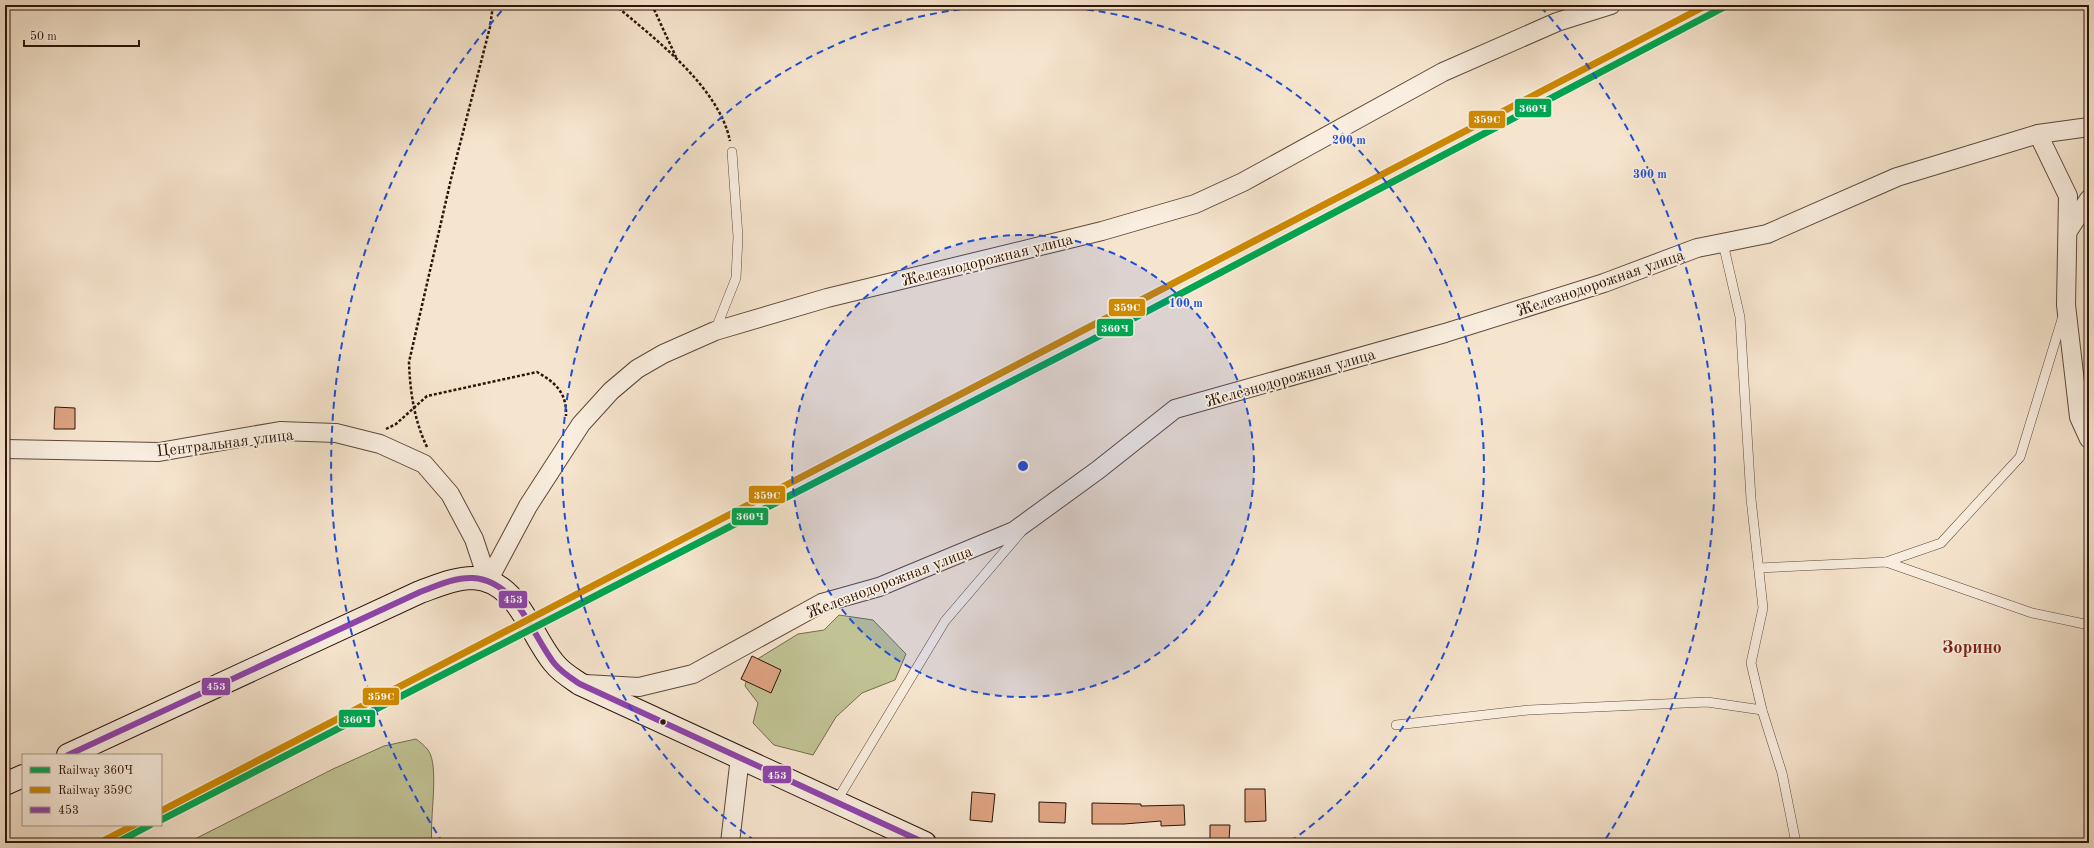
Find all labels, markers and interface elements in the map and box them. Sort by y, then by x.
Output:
scale bar [24,22,139,48]
text: 50 m [30,30,57,43]
line badge: 360Ч [1514,98,1552,118]
text: 360Ч [1519,104,1547,115]
line badge: 359С [1468,110,1506,129]
text: 359С [1474,115,1500,126]
text: 200 m [1332,135,1366,147]
text: 300 m [1633,169,1667,181]
street label: Железнодорожная улица [900,232,1075,290]
street label: Железнодорожная улица [1515,248,1687,320]
line badge: 359С [1108,298,1146,317]
text: 100 m [1169,298,1203,310]
text: 359С [1114,303,1140,314]
line badge: 360Ч [1096,318,1134,337]
text: 360Ч [1101,324,1129,335]
street label: Железнодорожная улица [1204,347,1377,411]
street label: Центральная улица [156,428,295,460]
centre of rings [1016,459,1030,473]
line badge: 359С [748,485,786,504]
text: 359С [754,491,780,502]
line badge: 360Ч [731,507,769,526]
text: 360Ч [736,512,764,523]
street label: Железнодорожная улица [805,544,975,622]
line badge: 453 [498,590,528,609]
text: 453 [503,595,523,606]
district label: Зорино [1942,639,2002,657]
line badge: 453 [201,677,231,696]
text: 453 [206,682,226,693]
line badge: 359С [362,687,400,706]
text: 359С [368,692,394,703]
line badge: 360Ч [338,709,376,728]
text: 360Ч [343,715,371,726]
unlabelled marker [658,717,668,727]
legend [22,754,162,826]
text: Railway 360Ч [58,765,133,777]
line badge: 453 [762,765,792,784]
text: 453 [767,771,787,782]
text: Railway 359С [58,784,132,797]
text: 453 [58,804,79,817]

